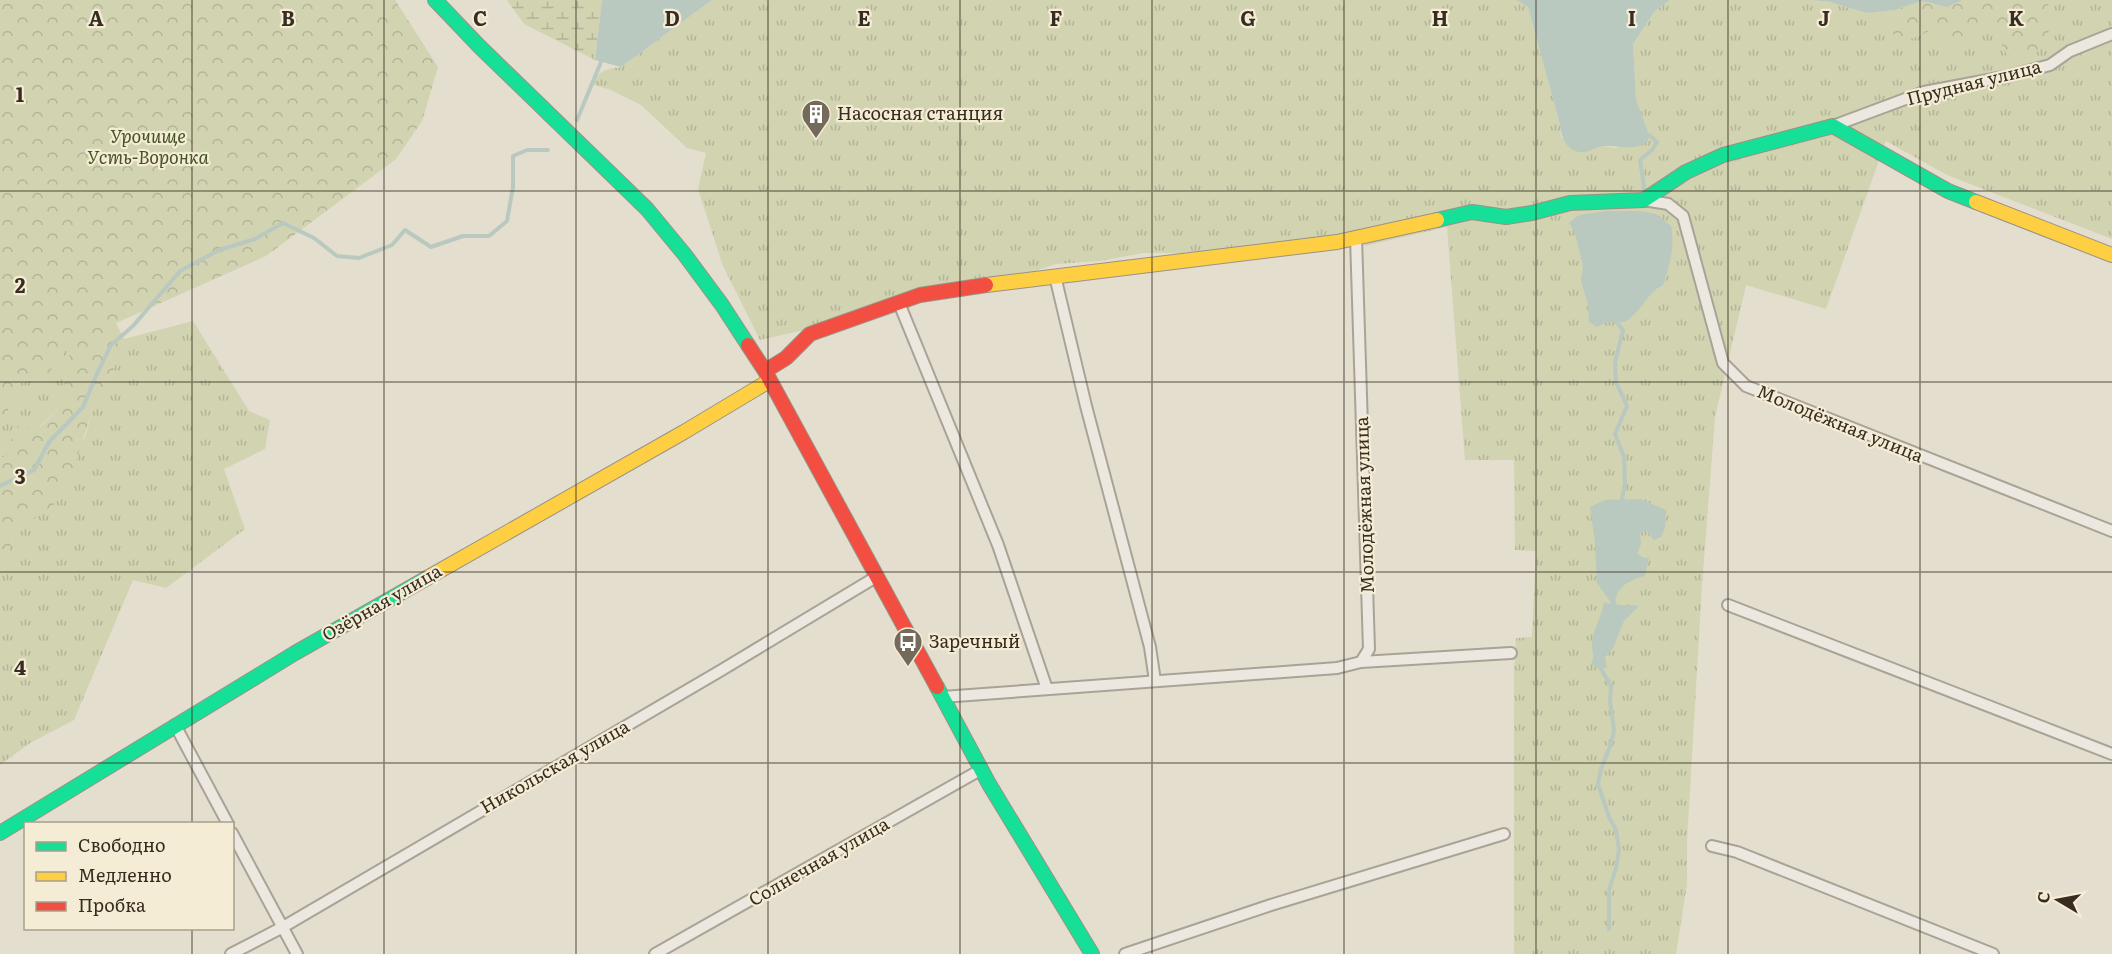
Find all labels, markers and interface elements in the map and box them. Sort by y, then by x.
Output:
text: A [88,2,104,32]
text: B [281,2,295,32]
text: C [473,2,487,32]
text: D [664,2,680,32]
text: E [857,2,871,32]
text: F [1050,2,1063,32]
text: G [1240,2,1256,32]
text: H [1432,2,1448,32]
text: I [1628,2,1636,32]
text: J [1818,2,1830,32]
text: K [2008,2,2024,32]
street label: Прудная улица [1903,52,2044,111]
text: 1 [16,78,24,108]
building icon: Насосная станция [800,98,832,140]
place label: Насосная станция [837,99,1003,126]
park label: Урочище Усть-Воронка [87,122,209,170]
text: 2 [15,269,26,299]
street label: Молодёжная улица [1753,377,1928,468]
street label: Молодёжная улица [1347,416,1380,594]
text: 3 [14,460,26,490]
street label: Озёрная улица [316,556,447,647]
bus stop icon: Заречный [892,626,924,668]
place label: Заречный [929,627,1020,654]
text: 4 [14,651,26,681]
street label: Никольская улица [475,712,634,820]
street label: Солнечная улица [743,809,894,912]
legend [24,822,234,930]
text: Свободно [78,831,166,858]
text: Медленно [78,861,172,888]
north arrow [2028,870,2088,930]
text: С [2029,890,2055,905]
text: Пробка [78,891,146,918]

